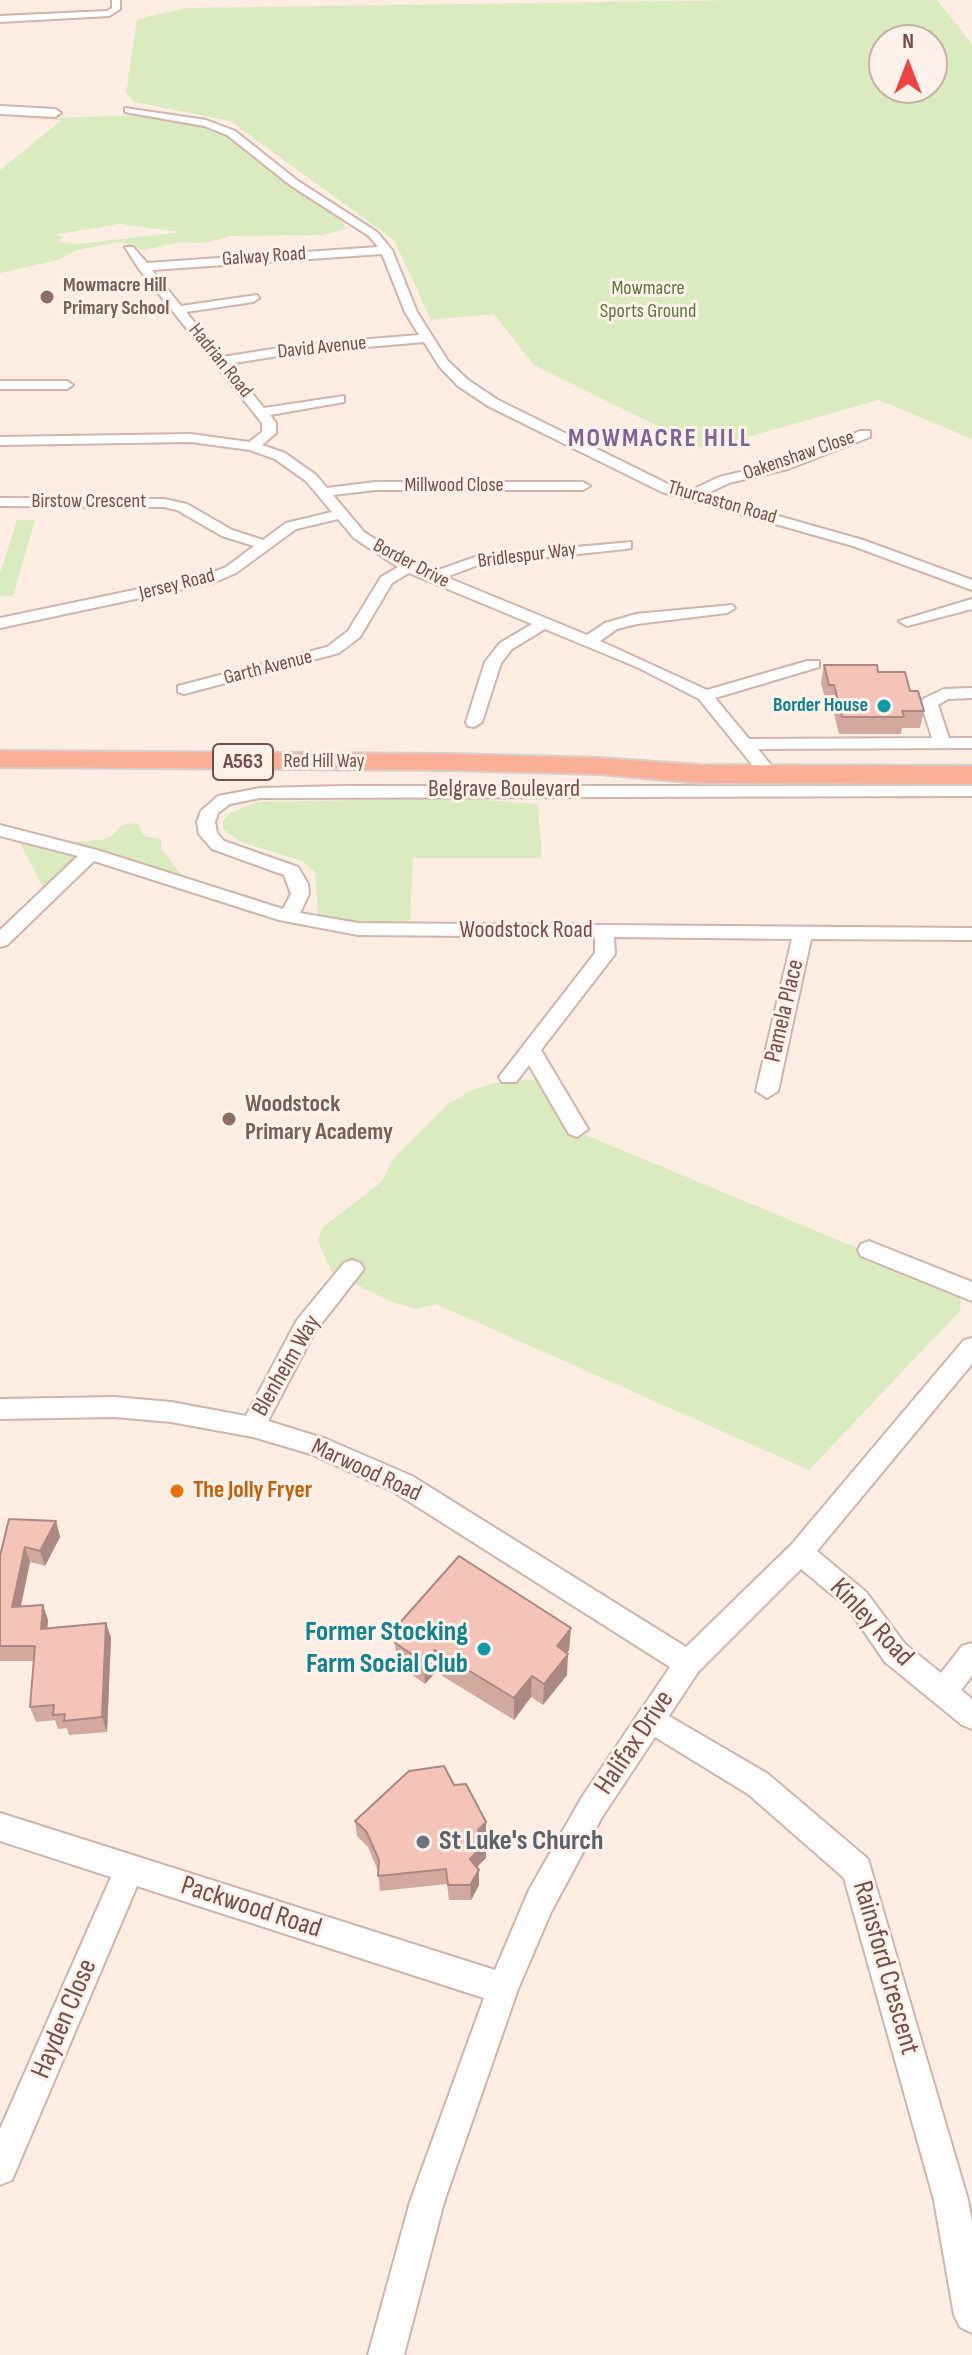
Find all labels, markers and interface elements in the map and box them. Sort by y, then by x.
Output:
north arrow [868,24,948,104]
text: N [902,28,914,55]
street label: Galway Road [221,242,307,272]
place label: Mowmacre Hill Primary School [63,274,169,321]
park label: Mowmacre Sports Ground [600,277,696,324]
marker: Mowmacre Hill Primary School [38,288,56,306]
street label: Hadrian Road [183,319,257,403]
street label: David Avenue [276,331,368,365]
district label: MOWMACRE HILL [568,423,752,455]
street label: Oakenshaw Close [740,426,858,486]
street label: Millwood Close [404,474,504,498]
street label: Thurcaston Road [665,476,779,530]
street label: Birstow Crescent [32,490,146,514]
street label: Border Drive [369,534,453,594]
street label: Bridlespur Way [476,538,578,574]
street label: Jersey Road [137,564,217,606]
street label: Garth Avenue [221,645,315,691]
place label: Border House [773,694,868,718]
marker: Border House [875,697,893,715]
road number: A563 [213,744,273,780]
street label: Red Hill Way [284,750,364,774]
street label: Belgrave Boulevard [428,776,580,804]
street label: Woodstock Road [459,917,593,945]
street label: Pamela Place [759,957,811,1065]
place label: Woodstock Primary Academy [245,1091,393,1147]
marker: Woodstock Primary Academy [220,1110,238,1128]
street label: Blenheim Way [247,1310,327,1422]
street label: Marwood Road [307,1433,425,1509]
place label: The Jolly Fryer [193,1477,312,1505]
marker: The Jolly Fryer [168,1482,186,1500]
street label: Kinley Road [822,1572,920,1674]
place label: Former Stocking Farm Social Club [305,1616,468,1682]
marker: Former Stocking Farm Social Club [475,1640,493,1658]
street label: Halifax Drive [588,1685,682,1801]
place label: St Luke's Church [439,1825,604,1859]
marker: St Luke's Church [414,1833,432,1851]
street label: Packwood Road [176,1869,326,1947]
street label: Rainsford Crescent [844,1877,926,2059]
street label: Hayden Close [25,1954,105,2084]

